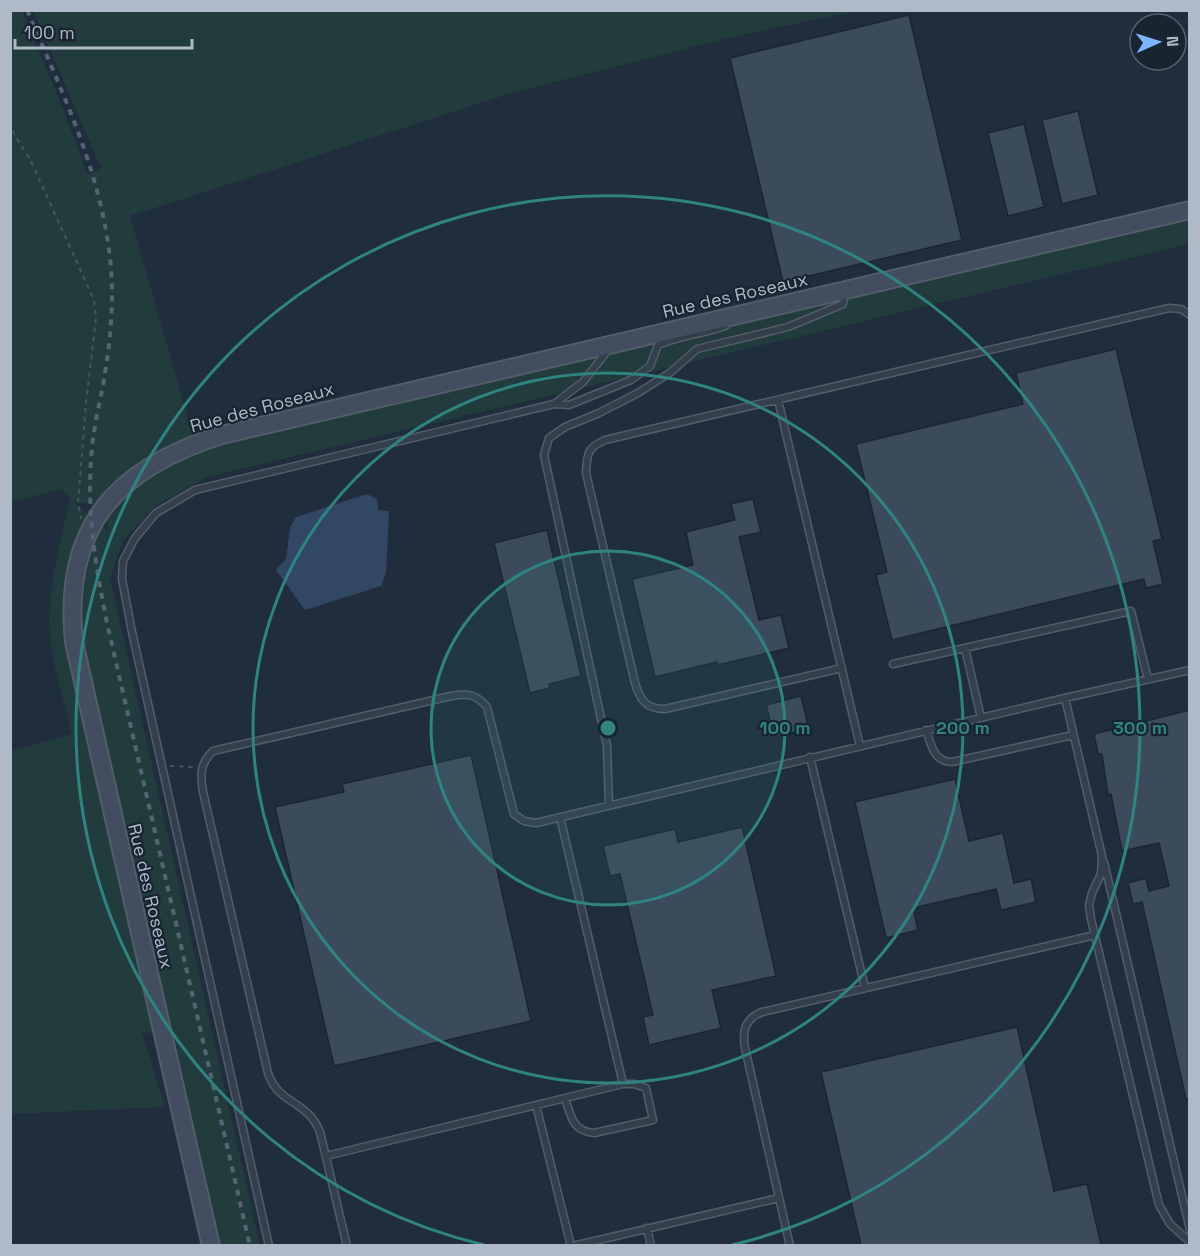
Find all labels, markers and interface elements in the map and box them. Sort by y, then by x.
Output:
scale bar [15,12,192,50]
north arrow [1128,12,1188,72]
text: 100 m [24,21,75,44]
text: N [1162,35,1183,47]
street label: Rue des Roseaux [660,267,810,323]
street label: Rue des Roseaux [187,377,337,437]
text: 100 m [759,716,811,739]
text: 200 m [936,716,990,739]
text: 300 m [1113,716,1167,739]
centre of rings [598,718,618,738]
street label: Rue des Roseaux [123,821,179,971]

